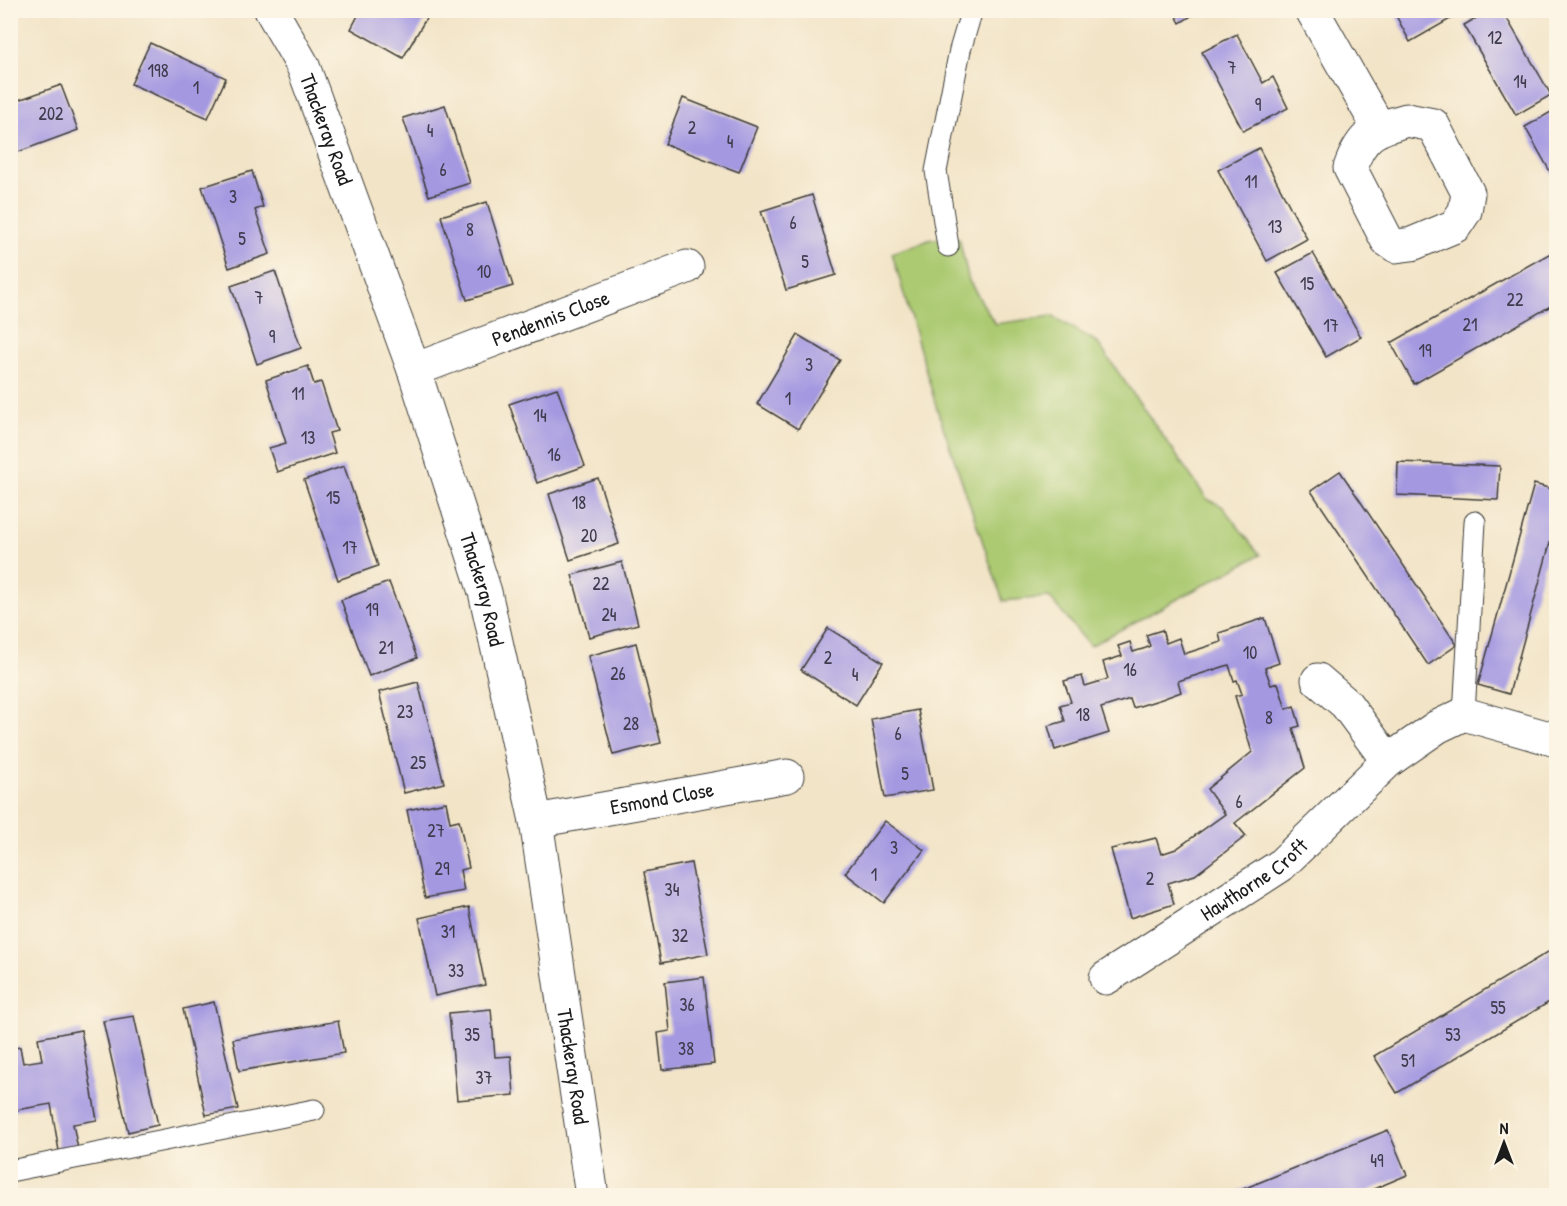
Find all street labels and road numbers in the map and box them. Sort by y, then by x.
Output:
street label: Thackeray Road [293,69,360,189]
street label: Pendennis Close [488,283,613,353]
street label: Thackeray Road [453,529,512,649]
street label: Esmond Close [608,774,716,821]
street label: Hawthorne Croft [1195,831,1315,928]
street label: Thackeray Road [550,1007,596,1126]

